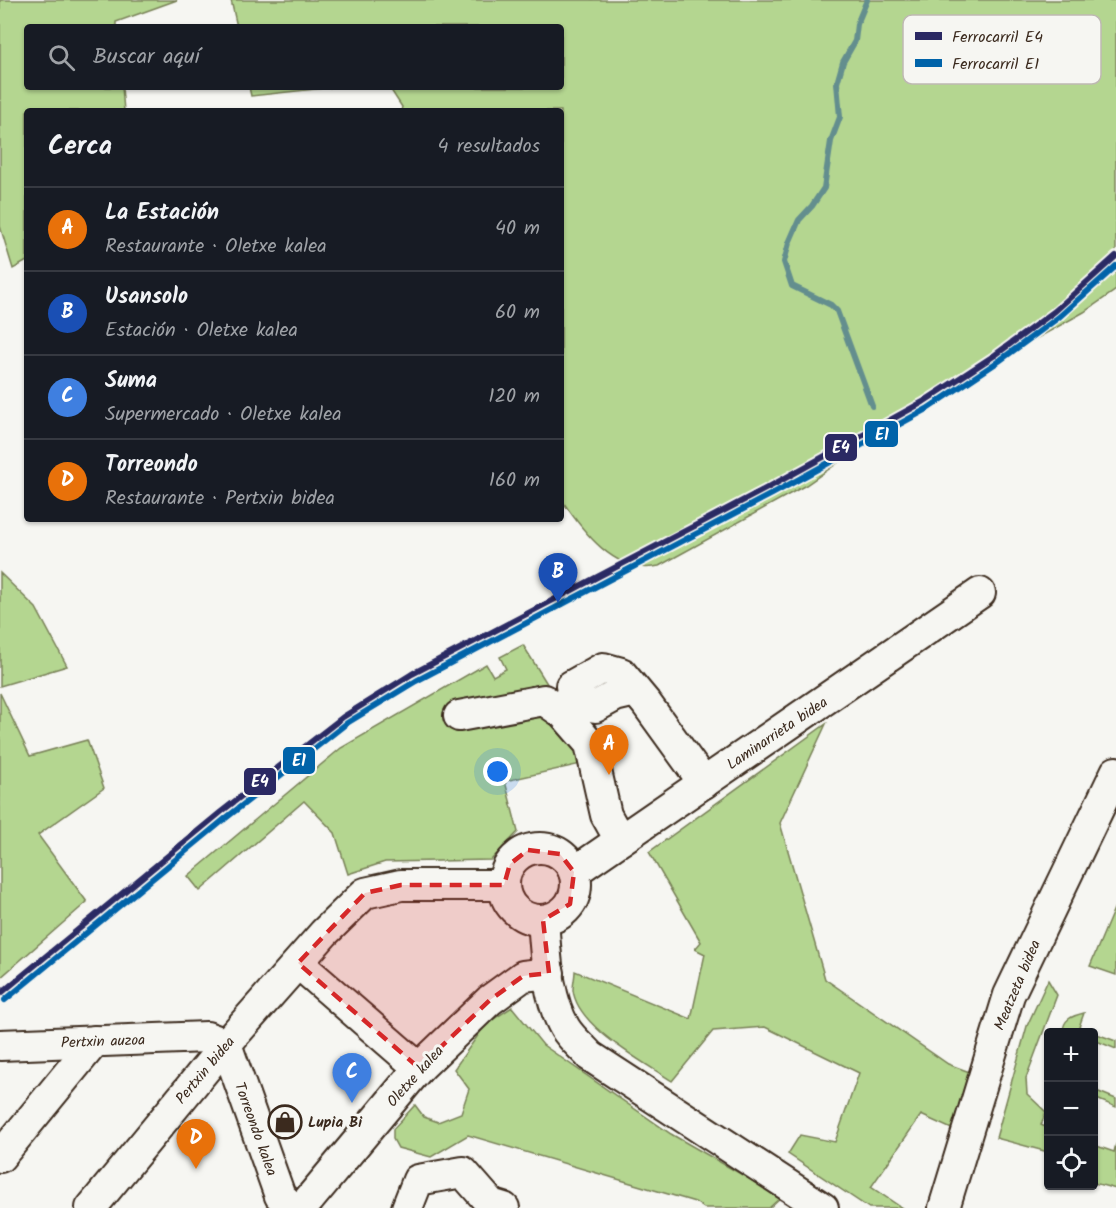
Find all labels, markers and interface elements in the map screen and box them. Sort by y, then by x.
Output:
legend [903,15,1101,84]
search box [24,24,564,90]
text: Ferrocarril E4 [952,25,1043,50]
text: Buscar aquí [93,40,200,75]
icon: search [45,41,78,74]
text: Ferrocarril E1 [952,52,1039,77]
text: Cerca [48,126,112,168]
text: 4 resultados [438,131,540,163]
text: La Estación [105,196,219,231]
text: A [61,213,74,245]
text: 40 m [495,213,540,245]
text: Restaurante · Oletxe kalea [105,231,327,263]
text: Usansolo [105,280,188,315]
text: B [61,297,74,329]
text: 60 m [495,297,540,329]
text: Estación · Oletxe kalea [105,315,298,347]
text: Suma [105,364,157,399]
text: C [61,381,74,413]
text: 120 m [488,381,540,413]
text: Supermercado · Oletxe kalea [105,399,342,431]
line badge: E1 [864,420,899,448]
text: E1 [875,423,889,448]
line badge: E4 [824,433,858,462]
text: E4 [832,436,850,461]
text: Torreondo [105,448,198,483]
text: D [61,465,74,497]
text: 160 m [489,465,540,497]
text: Restaurante · Pertxin bidea [105,483,335,515]
pin: B [538,554,578,603]
street label: Laminarrieta bidea [722,691,833,777]
pin: A [590,726,628,775]
line badge: E1 [282,746,316,775]
text: E1 [292,749,306,774]
your location [483,757,512,786]
line badge: E4 [243,767,277,796]
text: E4 [251,770,269,795]
street label: Meatzeta bidea [988,936,1048,1034]
map controls [1044,1028,1098,1190]
button: + [1044,1028,1098,1082]
street label: Pertxin auzoa [60,1029,146,1055]
street label: Pertxin bidea [170,1031,241,1110]
street label: Oletxe kalea [381,1040,450,1113]
pin: C [332,1054,372,1103]
street label: Torreondo kalea [227,1079,283,1180]
button: − [1044,1082,1098,1136]
shop icon: Lupia Bi [267,1104,303,1140]
place label: Lupia Bi [308,1111,363,1135]
pin: D [176,1120,216,1169]
button: locate [1044,1136,1098,1190]

